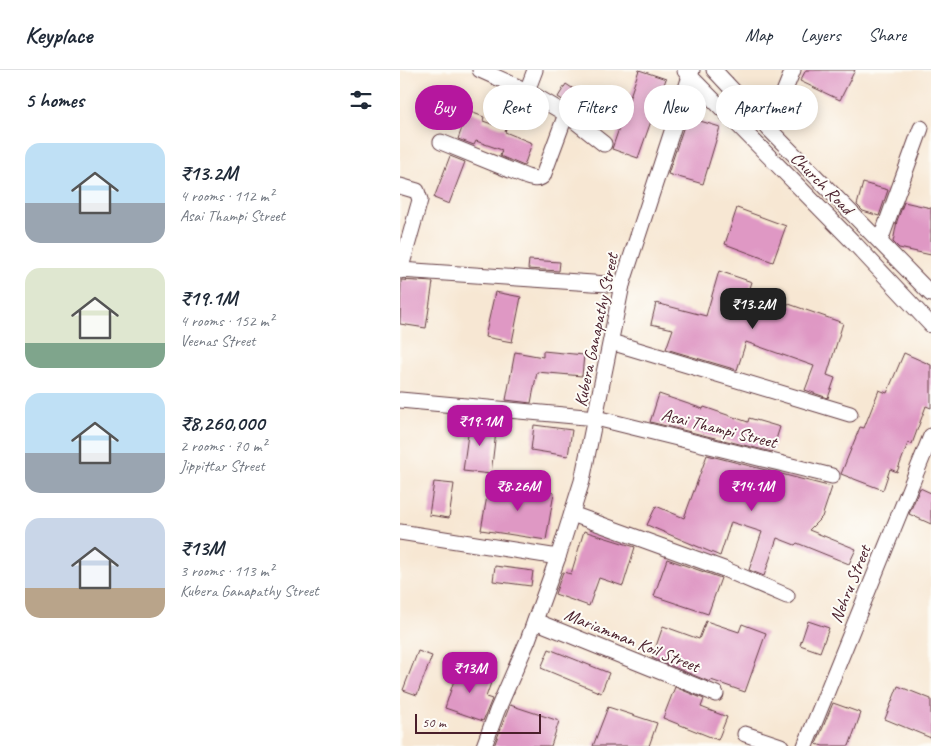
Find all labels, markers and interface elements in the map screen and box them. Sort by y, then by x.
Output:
text: Keyplace [25,20,92,50]
text: Map [745,24,773,46]
text: Layers [801,24,840,46]
text: Share [868,24,906,46]
chip: Buy [415,85,473,130]
chip: Rent [483,85,549,130]
chip: Filters [559,85,634,130]
chip: New [644,85,706,130]
chip: Apartment [716,85,818,130]
icon: filters [347,86,375,114]
text: 5 homes [25,87,84,113]
street label: Church Road [786,147,860,221]
text: ₹13.2M [180,160,237,186]
icon: home [65,163,125,223]
text: 4 rooms · 112 m² [180,186,274,206]
text: Asai Thampi Street [180,206,285,226]
street label: Kubera Ganapathy Street [569,249,623,409]
text: ₹19.1M [180,285,237,311]
icon: home [65,288,125,348]
pin: ₹13.2M [712,288,794,330]
text: ₹13.2M [731,294,775,314]
text: 4 rooms · 152 m² [180,311,274,331]
text: Veenas Street [180,331,255,351]
street label: Asai Thampi Street [659,403,781,453]
pin: ₹19.1M [439,404,521,447]
text: ₹8,260,000 [180,410,264,436]
text: ₹19.1M [458,411,502,431]
icon: home [65,413,125,473]
text: 2 rooms · 70 m² [180,436,266,456]
text: Jippittar Street [180,456,264,476]
pin: ₹8.26M [477,470,559,512]
pin: ₹14.1M [711,470,793,512]
text: ₹8.26M [496,476,540,496]
text: ₹14.1M [730,476,774,496]
text: ₹13M [180,535,224,561]
icon: home [65,538,125,598]
street label: Nehru Street [825,540,876,626]
text: 3 rooms · 113 m² [180,561,274,581]
text: Kubera Ganapathy Street [180,581,319,601]
street label: Mariamman Koil Street [561,603,705,678]
pin: ₹13M [440,652,500,694]
text: ₹13M [453,658,487,678]
scale bar [415,711,541,734]
text: 50 m [422,714,446,731]

